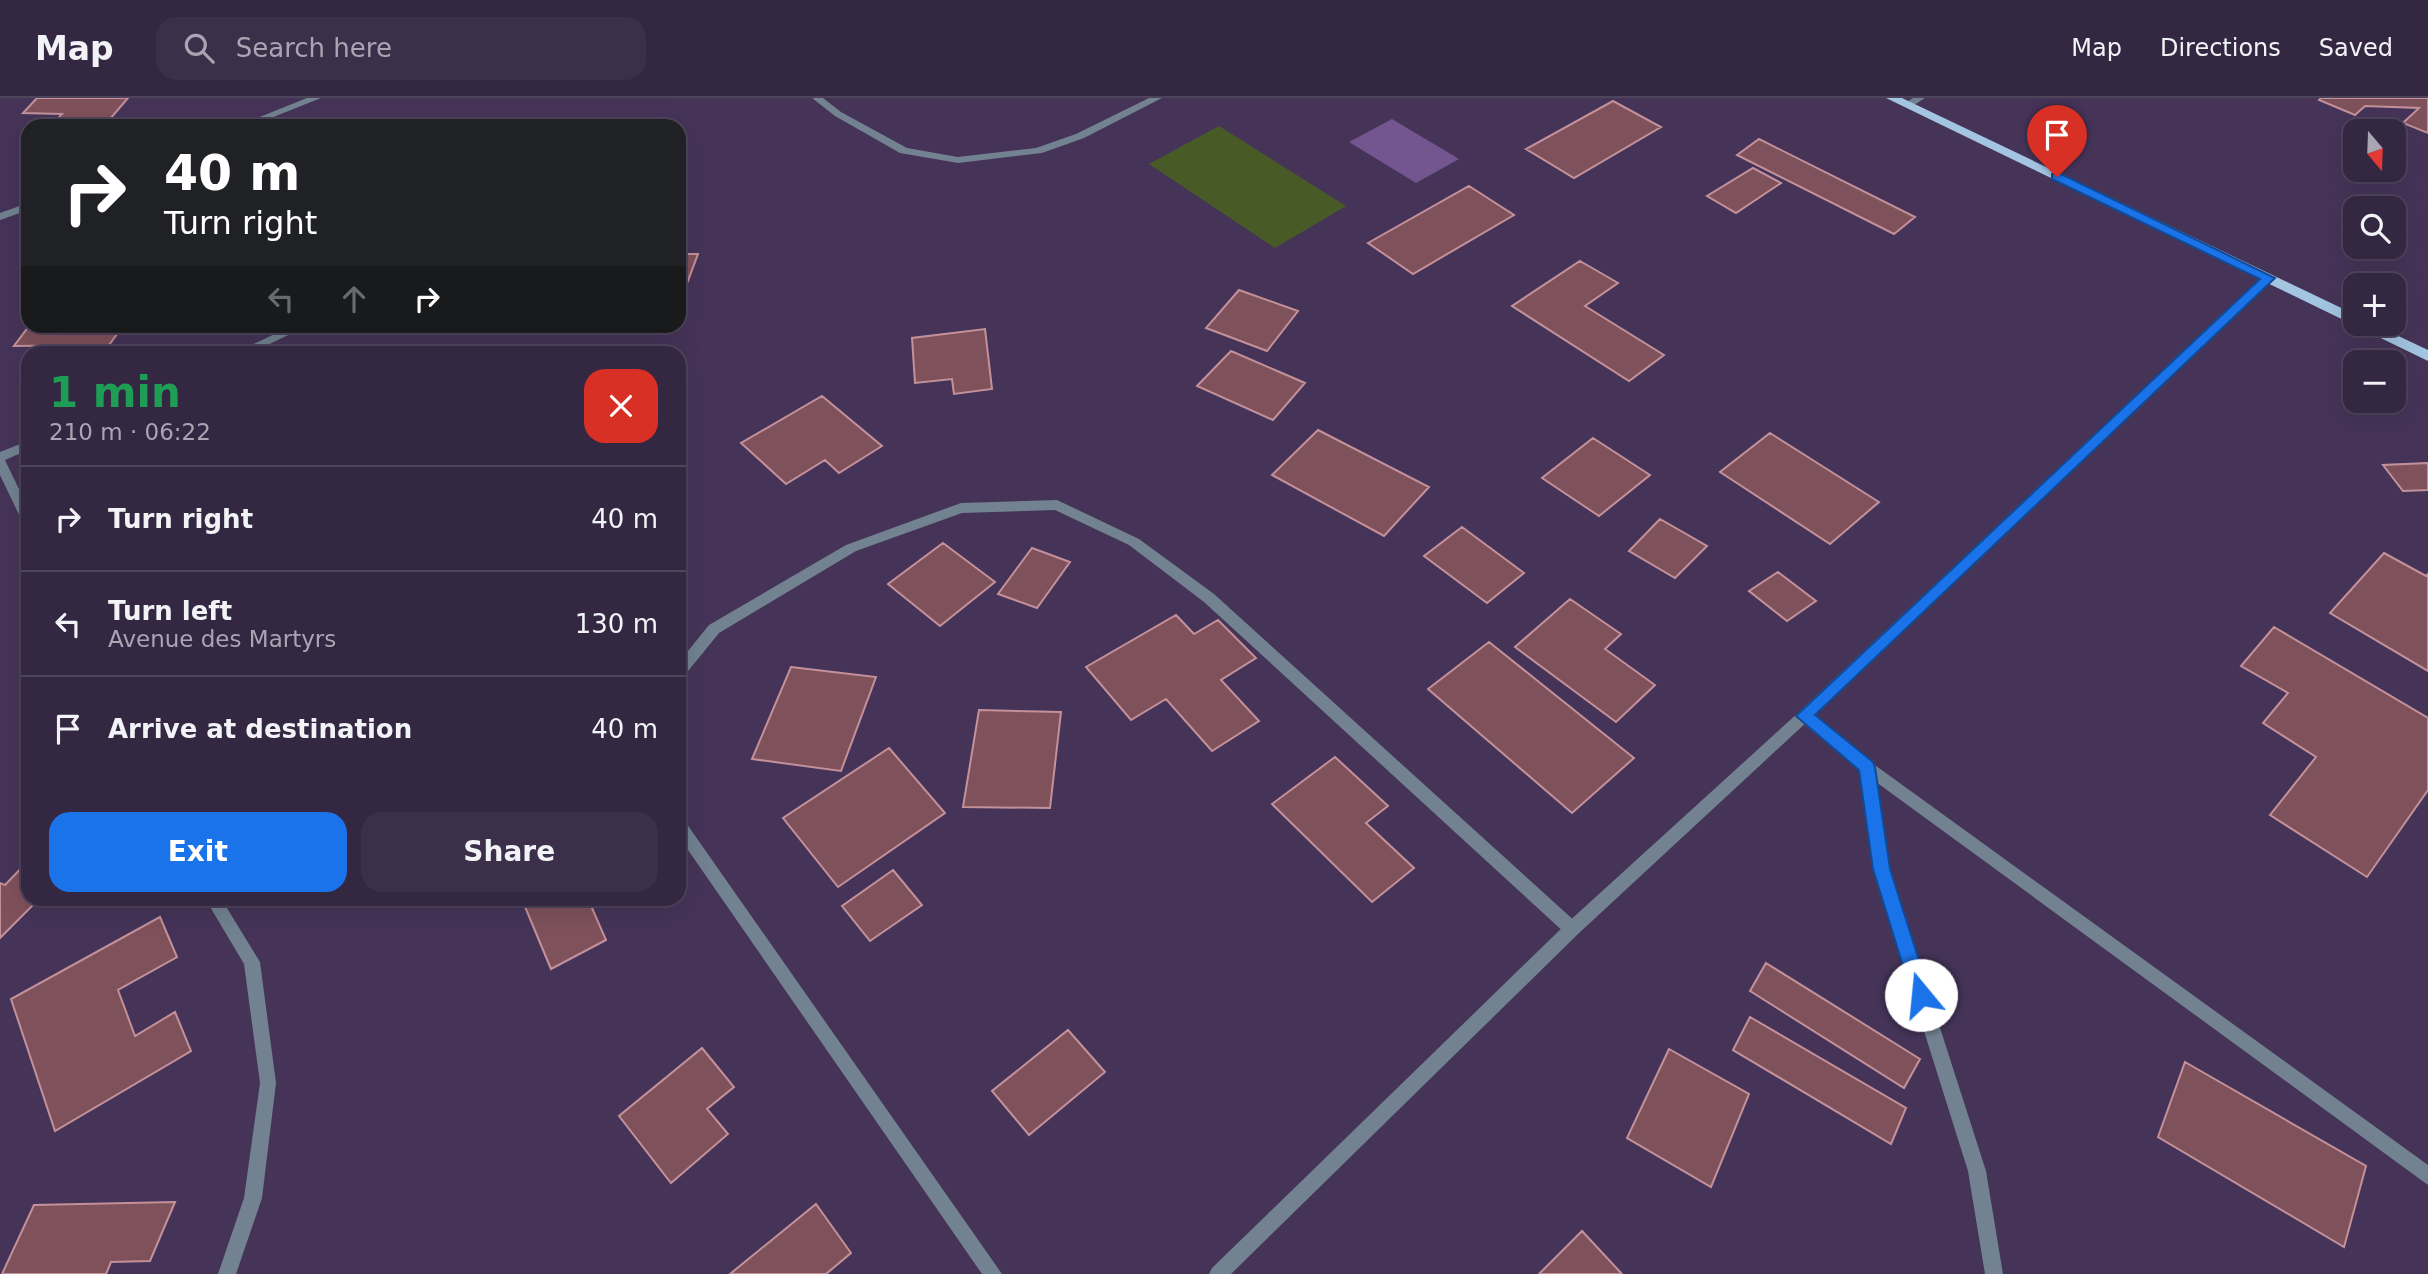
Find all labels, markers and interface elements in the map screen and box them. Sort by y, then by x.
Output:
search box [156,17,646,80]
text: Map [35,29,114,68]
icon: search [180,29,218,67]
text: Search here [236,33,392,63]
text: Map [2071,34,2122,62]
text: Directions [2160,34,2281,62]
text: Saved [2319,34,2393,62]
pin [2027,105,2087,177]
icon: arrive [2038,116,2076,154]
north arrow [2343,119,2406,182]
map controls [2343,119,2406,413]
text: 40 m [164,145,300,202]
icon: right [49,147,140,238]
button: search [2343,196,2406,259]
text: Turn right [164,204,317,242]
button: + [2343,273,2406,336]
icon: left [262,280,300,318]
icon: ahead [335,280,373,318]
icon: right [408,280,446,318]
button: − [2343,350,2406,413]
text: 1 min [49,368,181,417]
button: close [584,369,658,443]
text: 210 m · 06:22 [49,419,211,445]
icon: right [49,500,87,538]
text: Turn right [108,504,253,534]
text: 40 m [591,504,658,534]
text: Turn left [108,596,232,626]
icon: left [49,605,87,643]
text: 130 m [575,609,658,639]
text: Avenue des Martyrs [108,626,336,652]
icon: arrive [49,710,87,748]
text: Arrive at destination [108,714,412,744]
text: 40 m [591,714,658,744]
button: Exit [49,812,347,892]
button: Share [361,812,658,892]
position arrow [1884,958,1958,1032]

